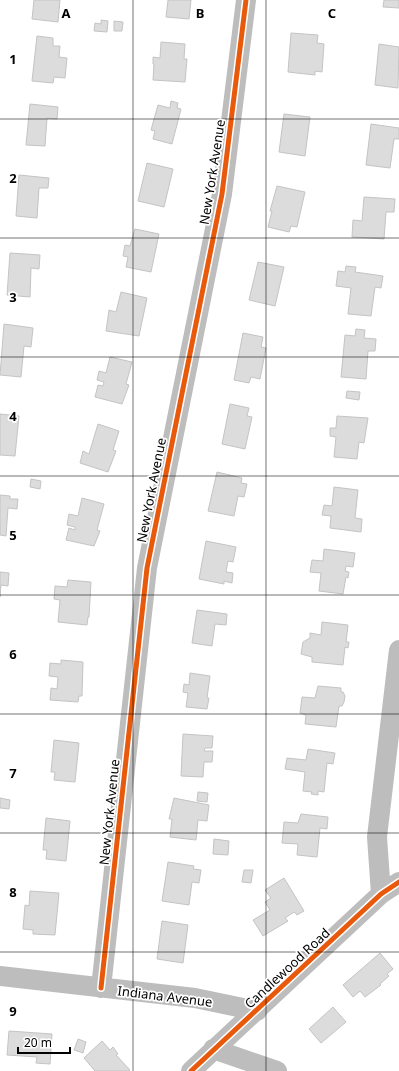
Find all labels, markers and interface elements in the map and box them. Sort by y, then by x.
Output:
text: A [62,4,71,22]
text: B [196,4,204,22]
text: C [328,4,336,22]
text: 1 [9,50,17,68]
street label: New York Avenue [195,118,229,226]
text: 2 [9,169,17,187]
text: 3 [9,288,17,306]
text: 4 [9,407,17,425]
street label: New York Avenue [132,436,170,544]
text: 5 [9,526,17,544]
text: 6 [9,645,17,663]
street label: New York Avenue [94,758,124,866]
text: 7 [9,764,17,782]
text: 8 [9,883,17,901]
street label: Candlewood Road [240,924,334,1012]
street label: Indiana Avenue [117,981,213,1011]
text: 9 [9,1002,17,1020]
scale bar [18,1029,70,1055]
text: 20 m [24,1034,52,1051]

